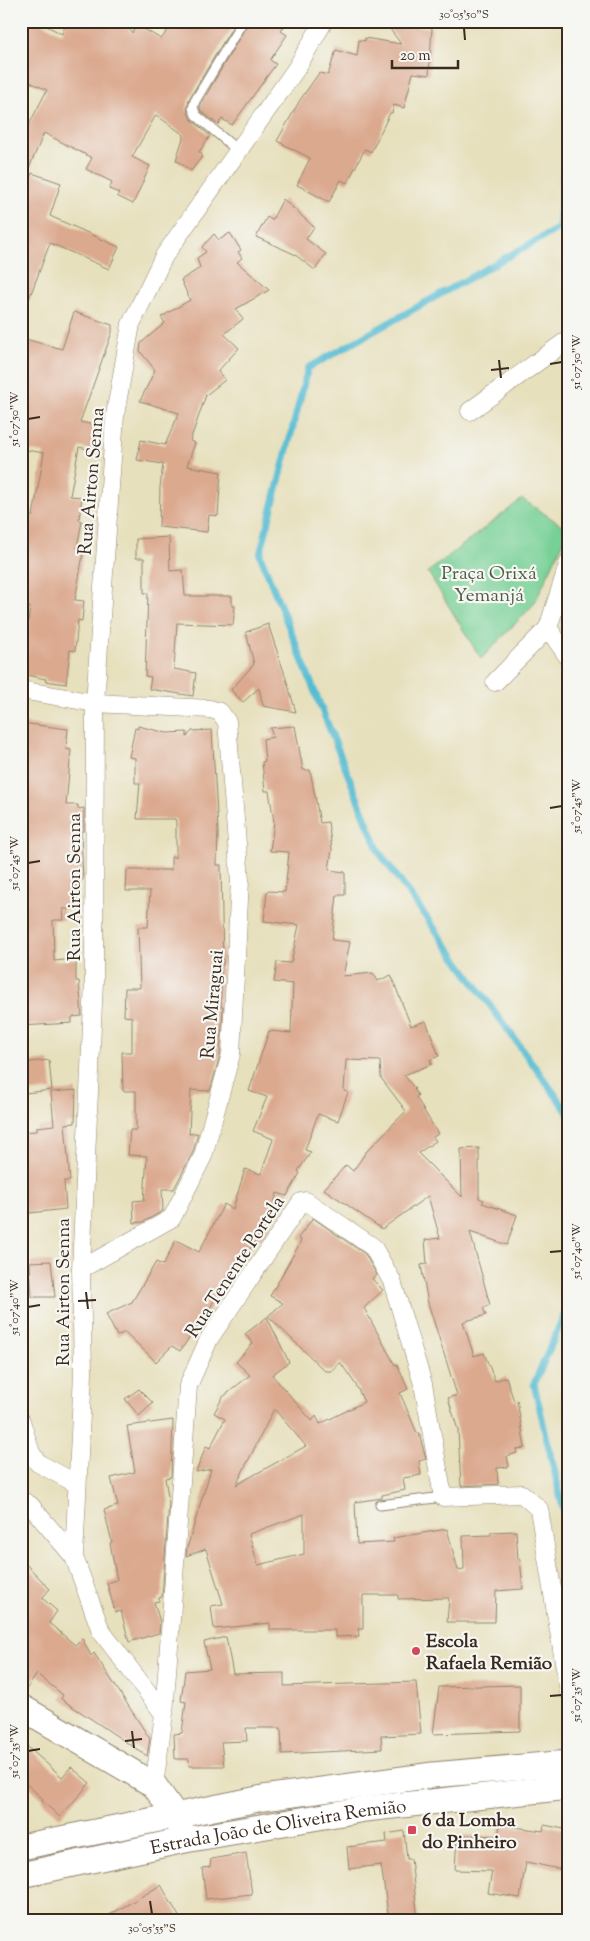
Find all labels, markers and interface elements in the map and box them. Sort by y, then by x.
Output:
text: 30°05'50"S [439,6,489,24]
scale bar [392,38,459,70]
text: 20 m [400,46,431,67]
text: 51°07'50"W [568,334,586,391]
text: 51°07'50"W [6,391,24,448]
street label: Rua Airton Senna [73,406,112,556]
park label: Praça Orixá Yemanjá [441,561,537,610]
text: 51°07'45"W [568,778,586,834]
street label: Rua Airton Senna [62,813,89,961]
text: 51°07'45"W [6,835,24,891]
street label: Rua Miraguai [195,948,232,1060]
street label: Rua Tenente Portela [180,1191,292,1344]
street label: Rua Airton Senna [51,1218,78,1366]
text: 51°07'40"W [568,1222,586,1280]
text: 51°07'40"W [6,1278,24,1336]
place label: Escola Rafaela Remião [426,1629,553,1678]
marker: Escola Rafaela Remião [410,1645,422,1657]
text: 51°07'35"W [568,1667,586,1723]
text: 51°07'35"W [6,1723,24,1779]
street label: Estrada João de Oliveira Remião [148,1794,408,1863]
place label: 6 da Lomba do Pinheiro [422,1808,517,1857]
marker: 6 da Lomba do Pinheiro [406,1824,418,1836]
text: 30°05'55"S [128,1920,176,1938]

